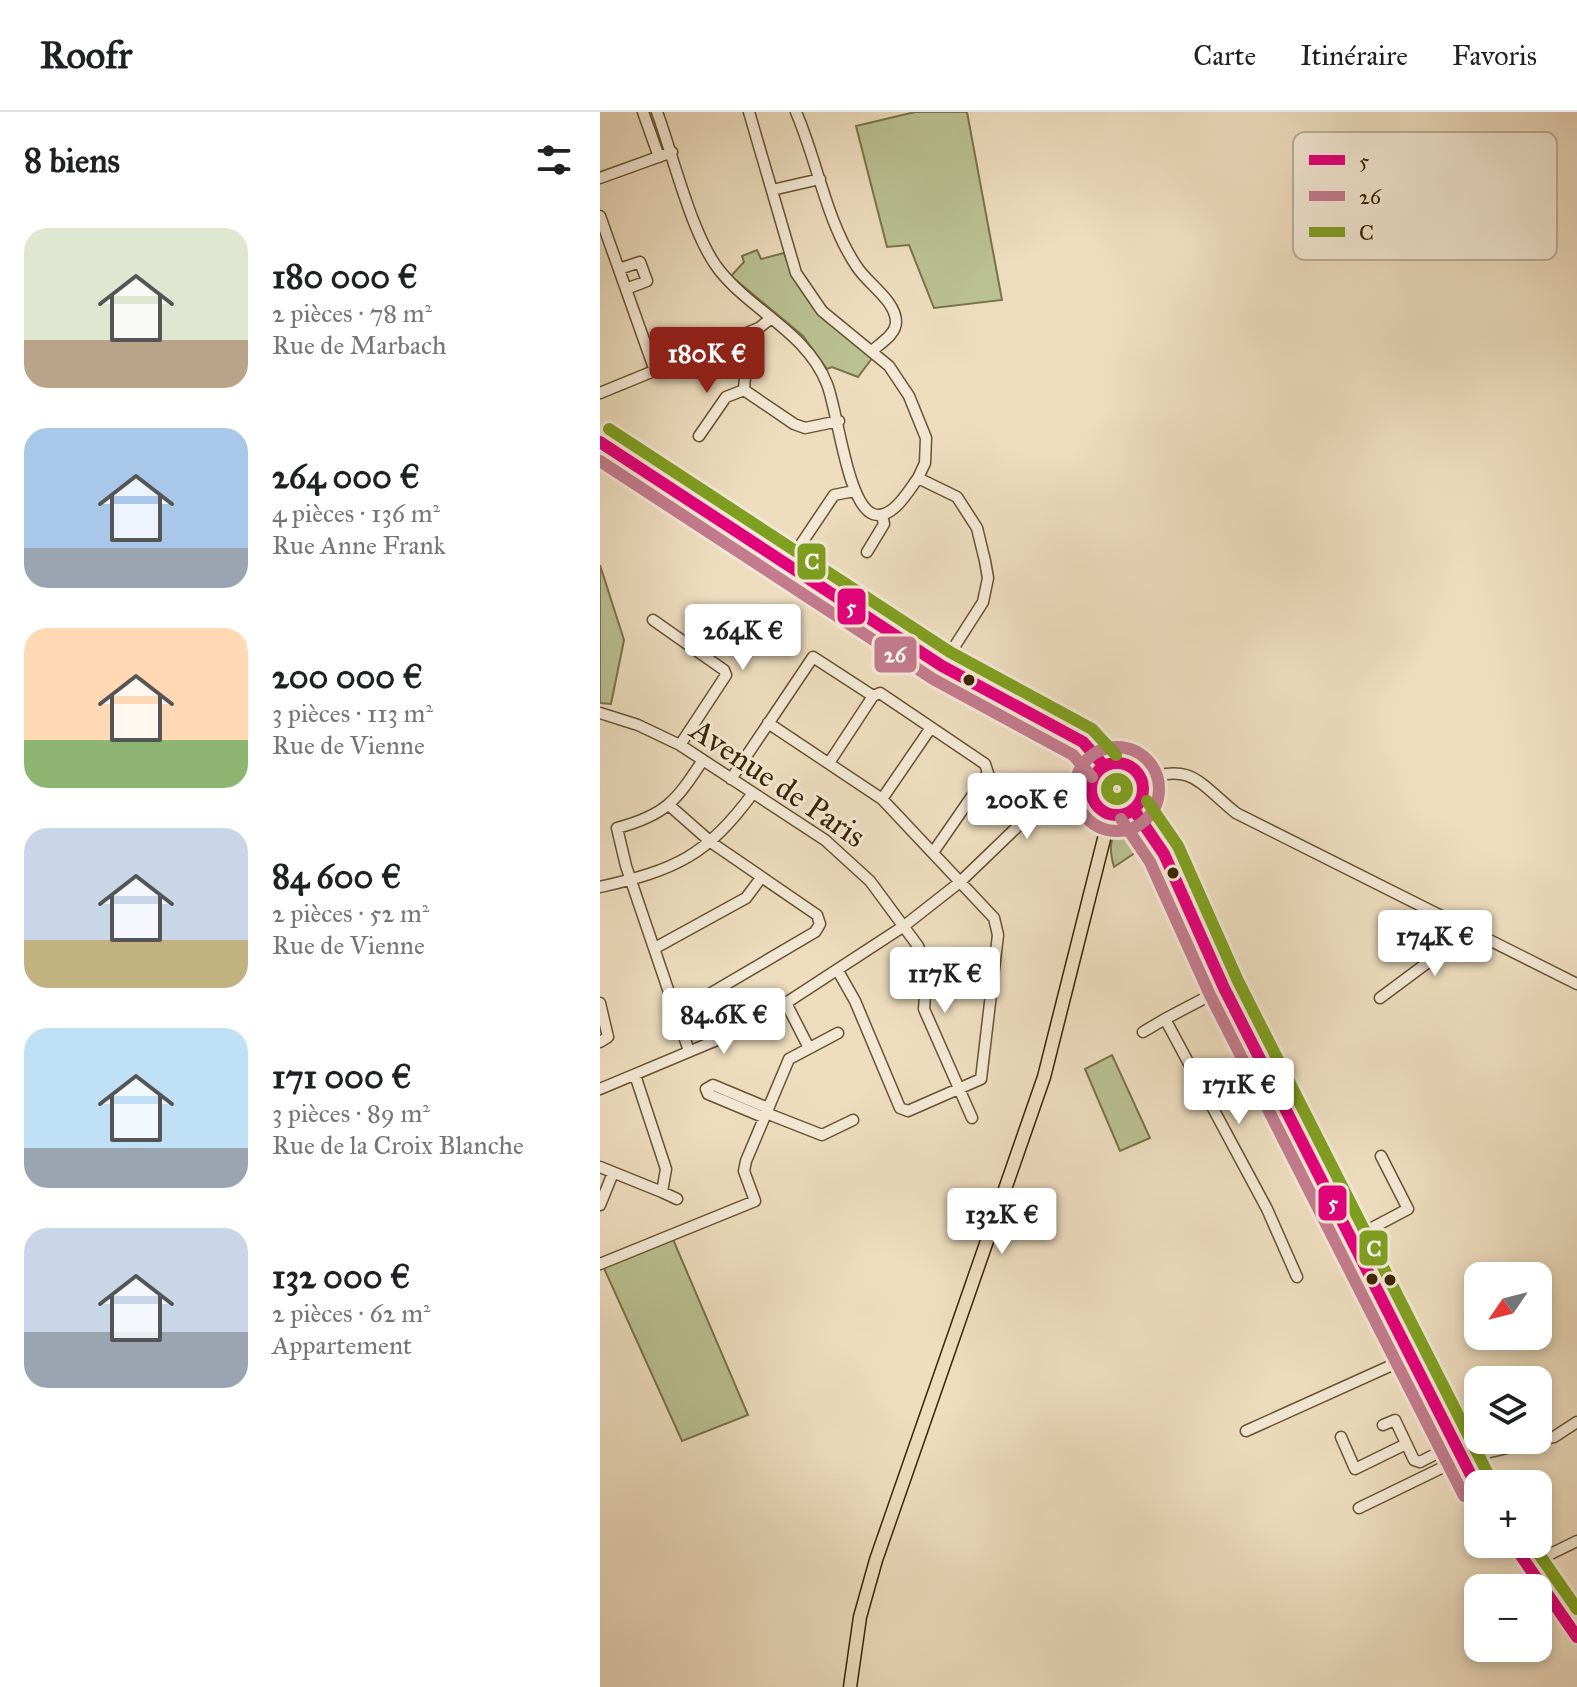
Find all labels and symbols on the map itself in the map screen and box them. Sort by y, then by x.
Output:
legend [1293,132,1557,260]
text: 5 [1359,147,1369,174]
text: 26 [1359,183,1382,210]
text: C [1359,219,1374,246]
pin: 180K € [642,327,772,395]
line badge: C [796,542,827,581]
text: C [805,548,820,575]
line badge: 5 [836,587,867,626]
text: 5 [846,593,857,620]
pin: 264K € [678,604,808,672]
line badge: 26 [873,635,918,674]
text: 26 [884,641,908,668]
unlabelled marker [961,672,977,688]
street label: Avenue de Paris [681,709,873,856]
pin: 200K € [962,773,1092,841]
unlabelled marker [1165,865,1181,881]
pin: 174K € [1370,910,1500,978]
pin: 117K € [880,947,1010,1015]
pin: 84.6K € [650,988,798,1056]
pin: 171K € [1174,1058,1304,1126]
line badge: 5 [1317,1184,1348,1222]
pin: 132K € [937,1188,1067,1256]
text: 5 [1328,1189,1339,1216]
line badge: C [1358,1229,1389,1267]
text: C [1367,1235,1382,1262]
north arrow [1464,1262,1552,1350]
unlabelled marker [1364,1271,1380,1287]
unlabelled marker [1382,1272,1398,1288]

